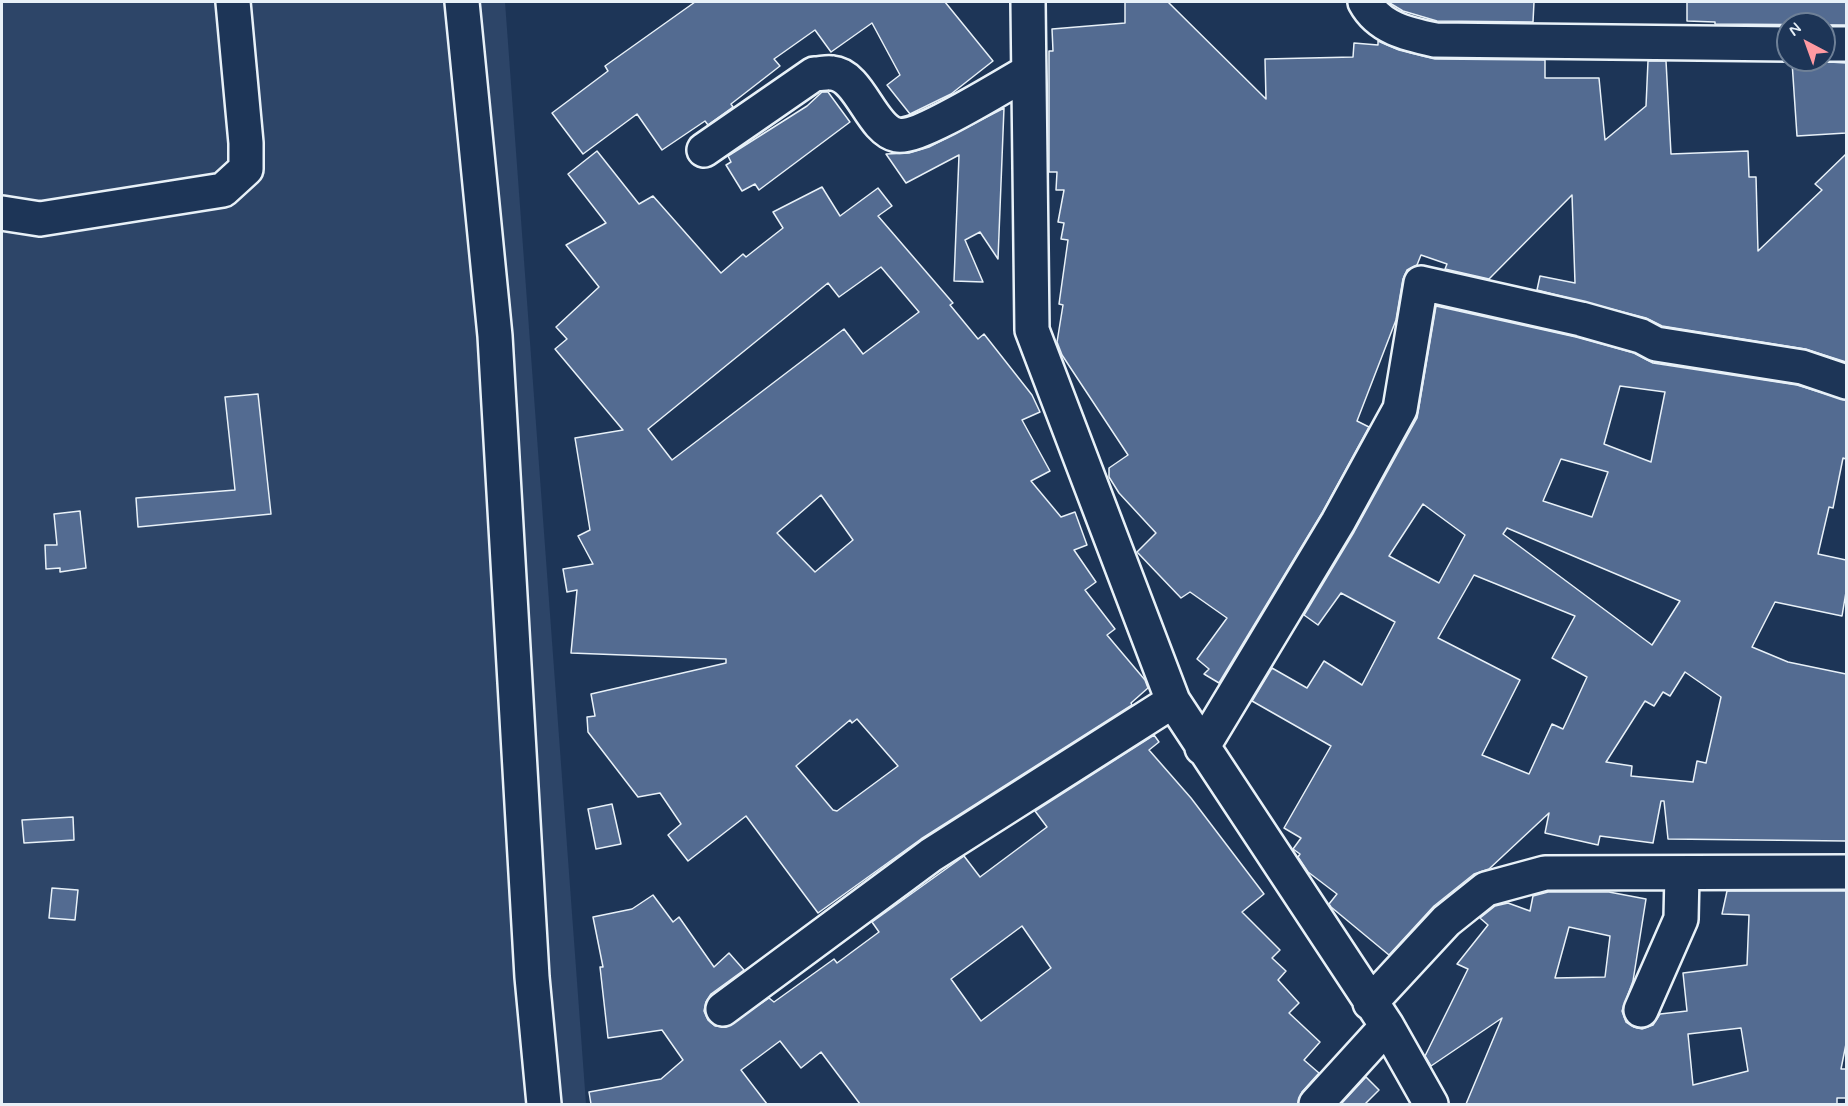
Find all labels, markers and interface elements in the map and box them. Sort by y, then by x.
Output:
north arrow [1776,12,1836,72]
text: N [1784,18,1806,41]

